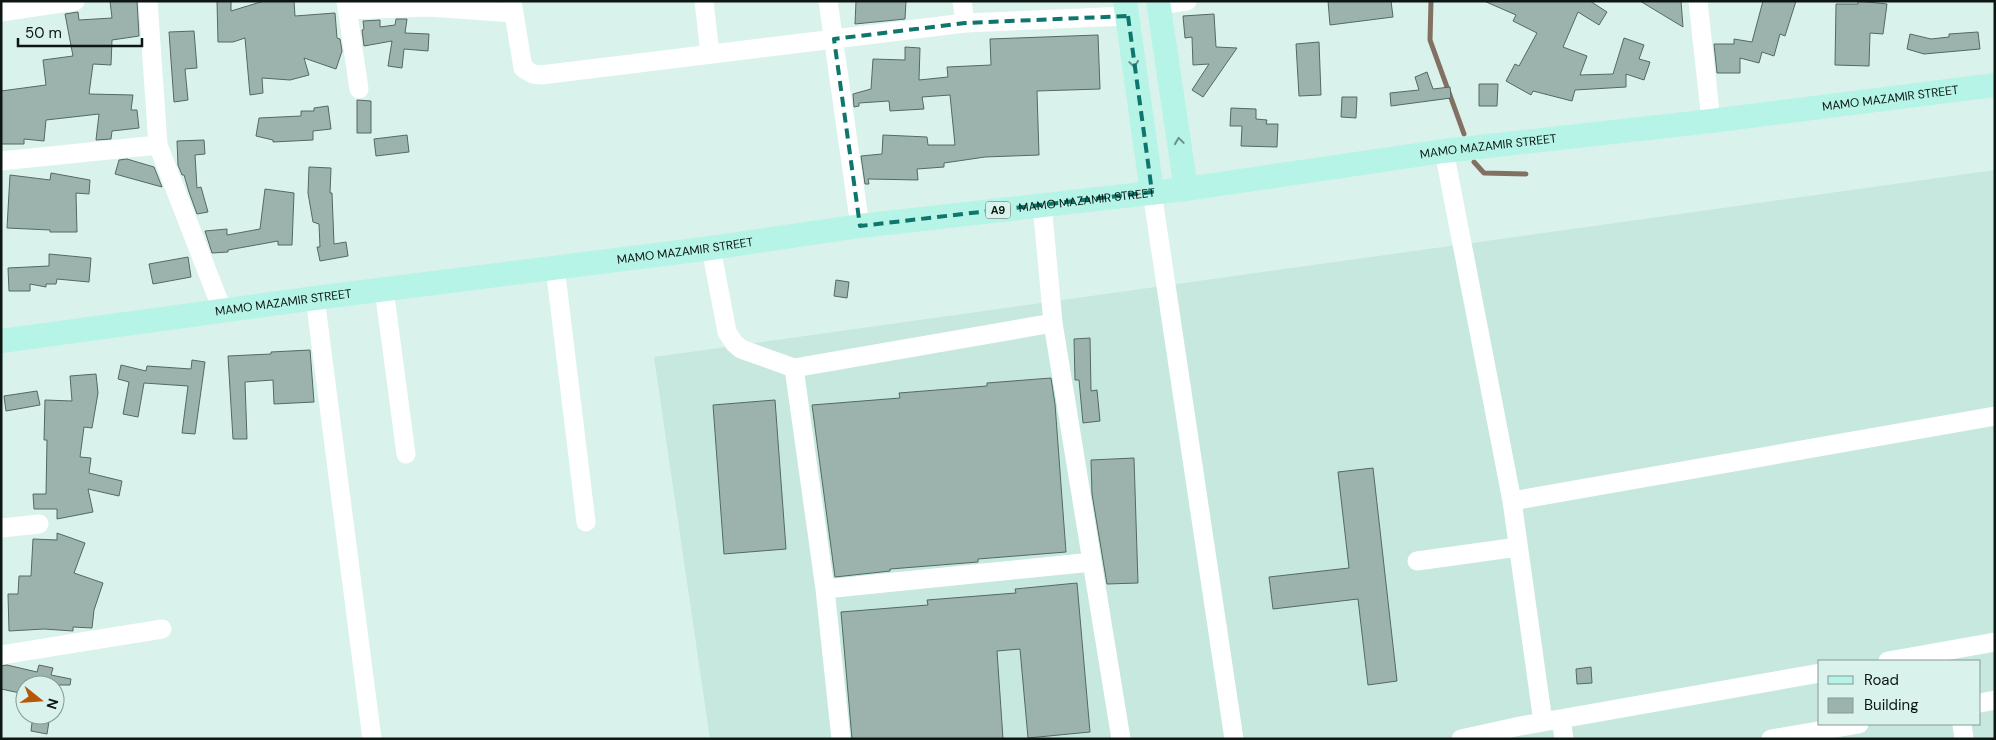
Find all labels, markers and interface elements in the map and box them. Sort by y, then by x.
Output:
scale bar [18,15,141,47]
text: 50 m [25,23,62,43]
one-way arrow [1129,60,1139,68]
street label: MAMO MAZAMIR STREET [1821,82,1960,115]
street label: MAMO MAZAMIR STREET [1419,130,1558,162]
one-way arrow [1174,136,1185,144]
street label: MAMO MAZAMIR STREET [1018,185,1156,216]
road number: A9 [986,202,1010,218]
street label: MAMO MAZAMIR STREET [616,234,755,268]
street label: MAMO MAZAMIR STREET [214,285,353,320]
legend [1818,660,1981,725]
text: Road [1864,670,1899,690]
north arrow [15,675,65,725]
text: Building [1864,695,1919,715]
text: N [42,696,63,711]

